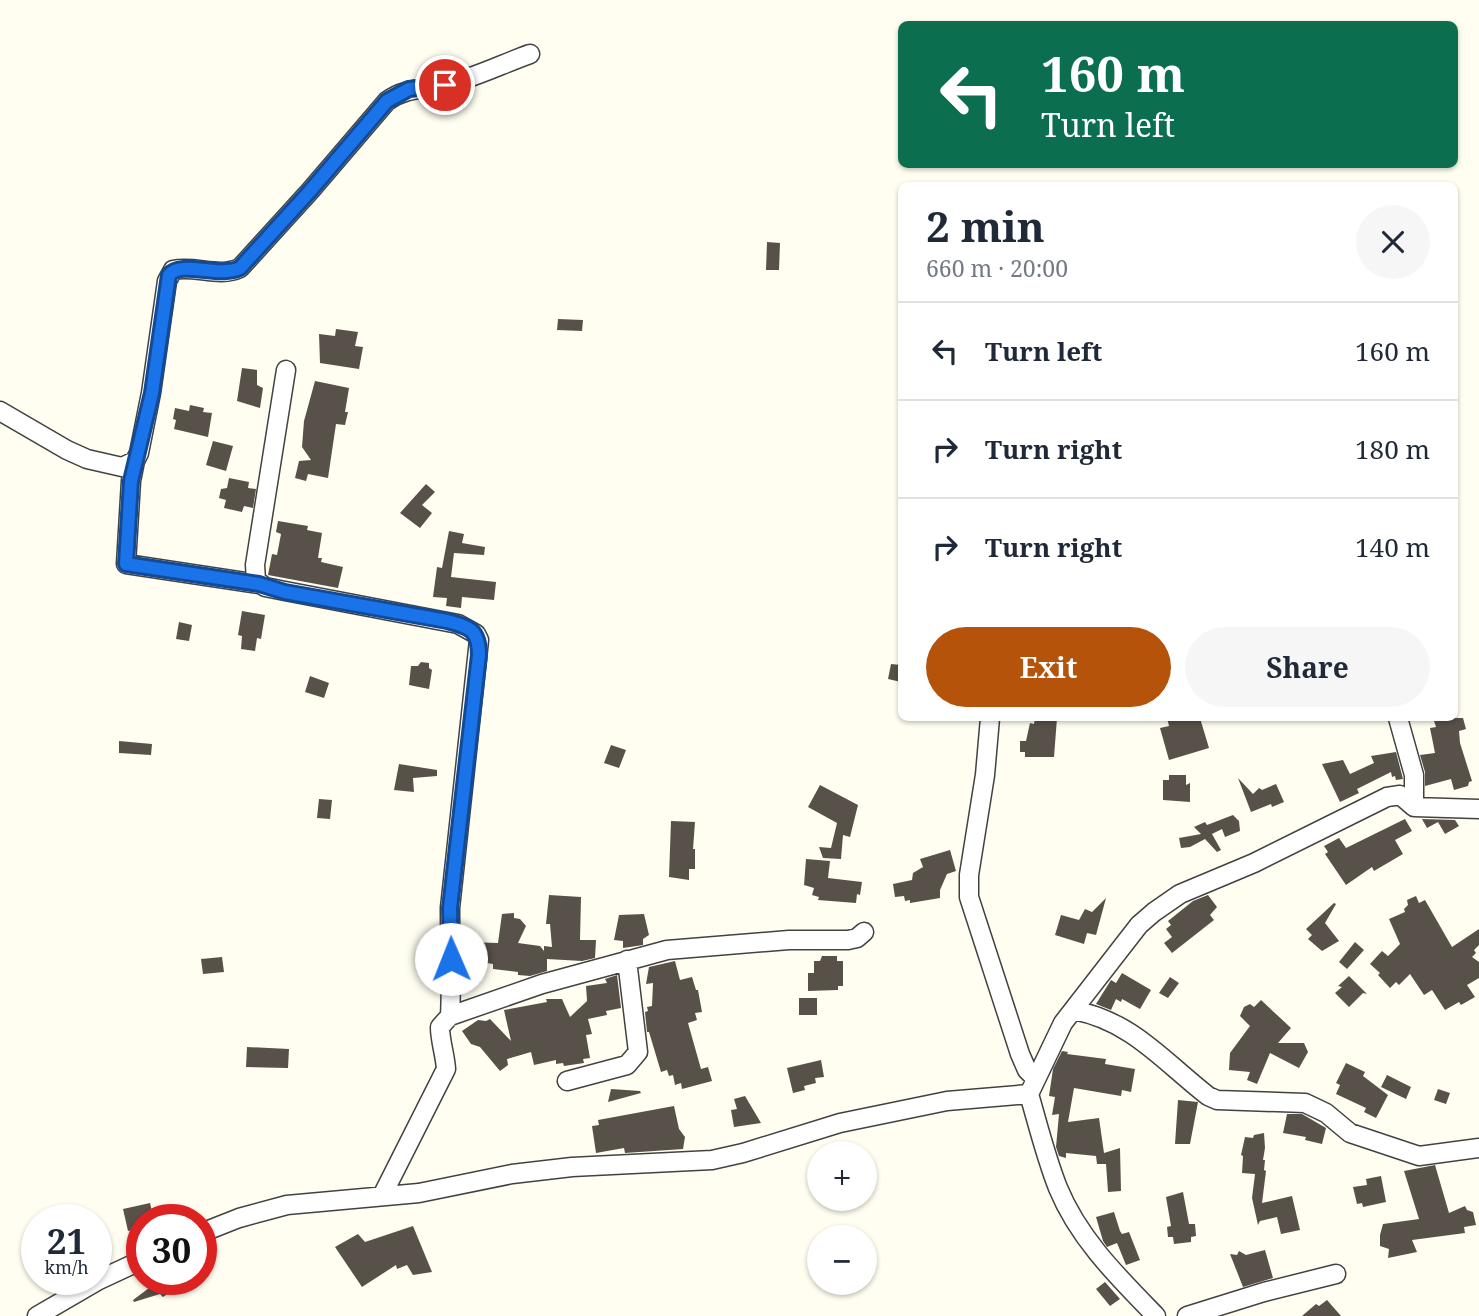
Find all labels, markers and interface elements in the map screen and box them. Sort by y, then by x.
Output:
text: 160 m [1041,40,1185,106]
icon: left [926,49,1017,140]
pin [415,55,475,115]
icon: arrive [426,66,464,104]
text: Turn left [1041,103,1175,146]
text: 2 min [926,197,1045,254]
button: close [1356,205,1430,279]
text: 660 m · 20:00 [926,252,1068,284]
icon: left [926,332,964,370]
text: Turn left [985,333,1102,369]
text: 160 m [1355,333,1430,369]
icon: right [926,430,964,468]
text: Turn right [985,431,1122,467]
text: 180 m [1355,431,1430,467]
icon: right [926,528,964,566]
text: Turn right [985,529,1122,565]
text: 140 m [1355,529,1430,565]
button: Exit [926,627,1171,707]
button: Share [1185,627,1430,707]
position arrow [414,922,488,996]
map controls [807,1141,877,1295]
button: + [807,1141,877,1211]
speed limit sign: 30 [126,1204,217,1295]
text: 21 [47,1217,86,1264]
button: − [807,1225,877,1295]
text: km/h [44,1255,89,1279]

